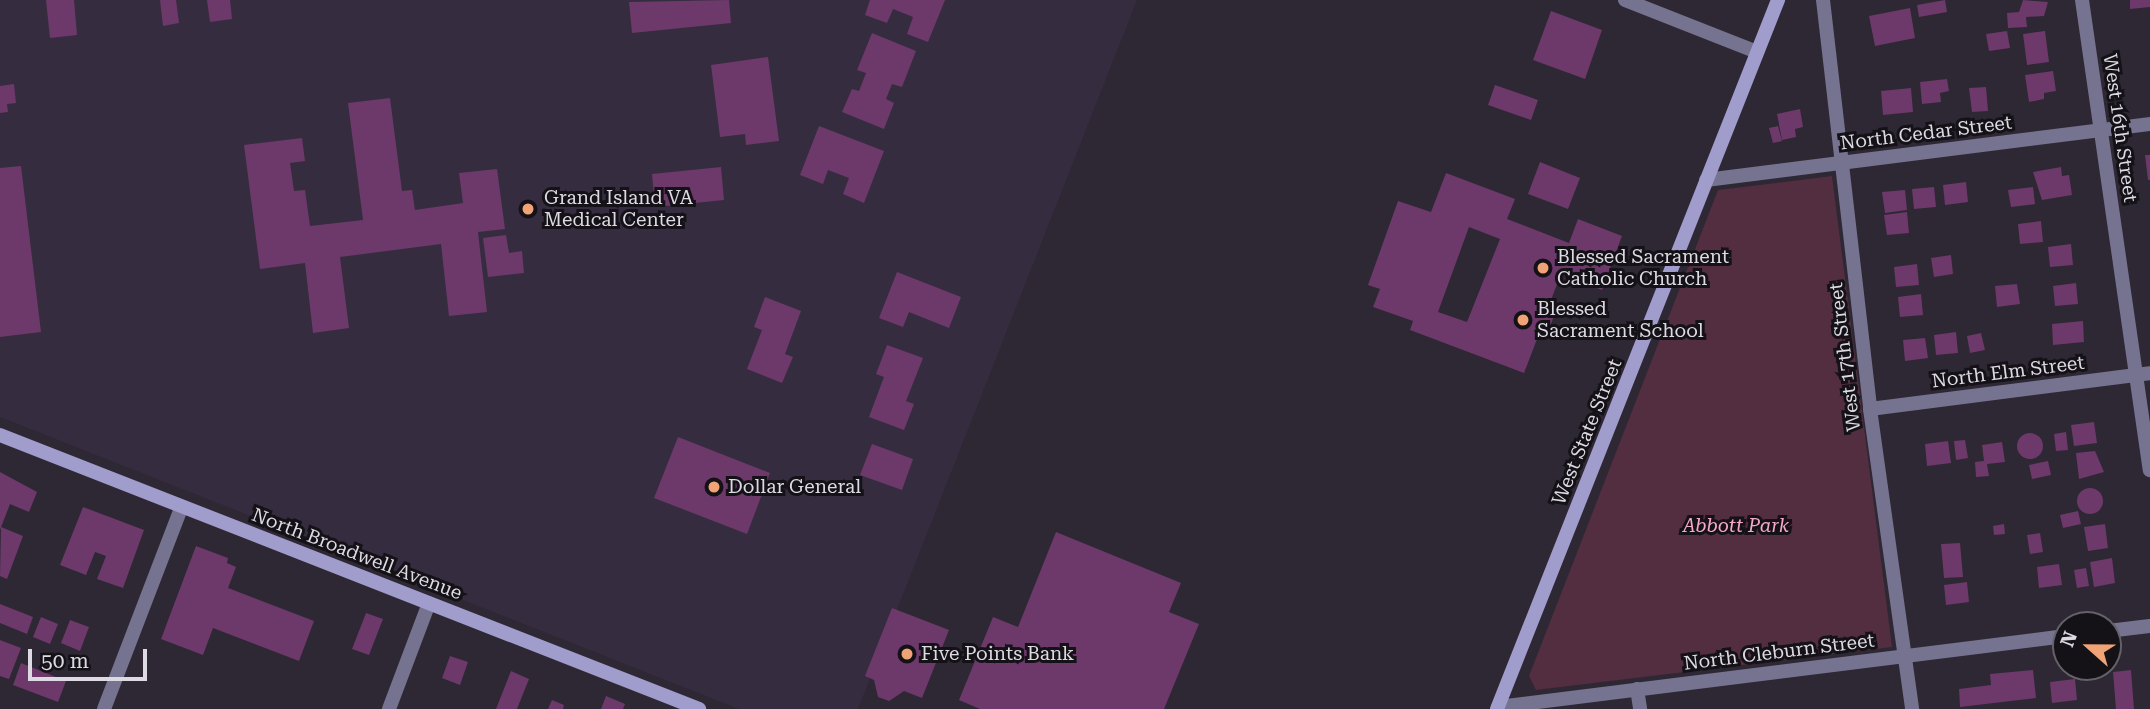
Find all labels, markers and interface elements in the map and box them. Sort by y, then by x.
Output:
street label: West 16th Street [2098,52,2142,204]
street label: North Cedar Street [1839,111,2013,155]
place label: Grand Island VA Medical Center [544,187,693,231]
marker: Grand Island VA Medical Center [518,199,538,219]
place label: Blessed Sacrament Catholic Church [1557,246,1729,290]
marker: Blessed Sacrament Catholic Church [1535,260,1551,276]
street label: West 17th Street [1825,281,1865,433]
place label: Blessed Sacrament School [1537,298,1704,342]
marker: Blessed Sacrament School [1515,312,1531,328]
street label: North Elm Street [1930,351,2086,393]
street label: West State Street [1547,356,1627,508]
place label: Dollar General [728,476,861,498]
marker: Dollar General [706,479,722,495]
street label: North Broadwell Avenue [249,503,465,605]
park label: Abbott Park [1683,515,1789,537]
north arrow [2052,611,2122,681]
text: N [2055,628,2082,650]
street label: North Cleburn Street [1682,629,1876,675]
scale bar [32,636,150,680]
place label: Five Points Bank [921,643,1074,665]
marker: Five Points Bank [899,646,915,662]
text: 50 m [41,649,89,673]

